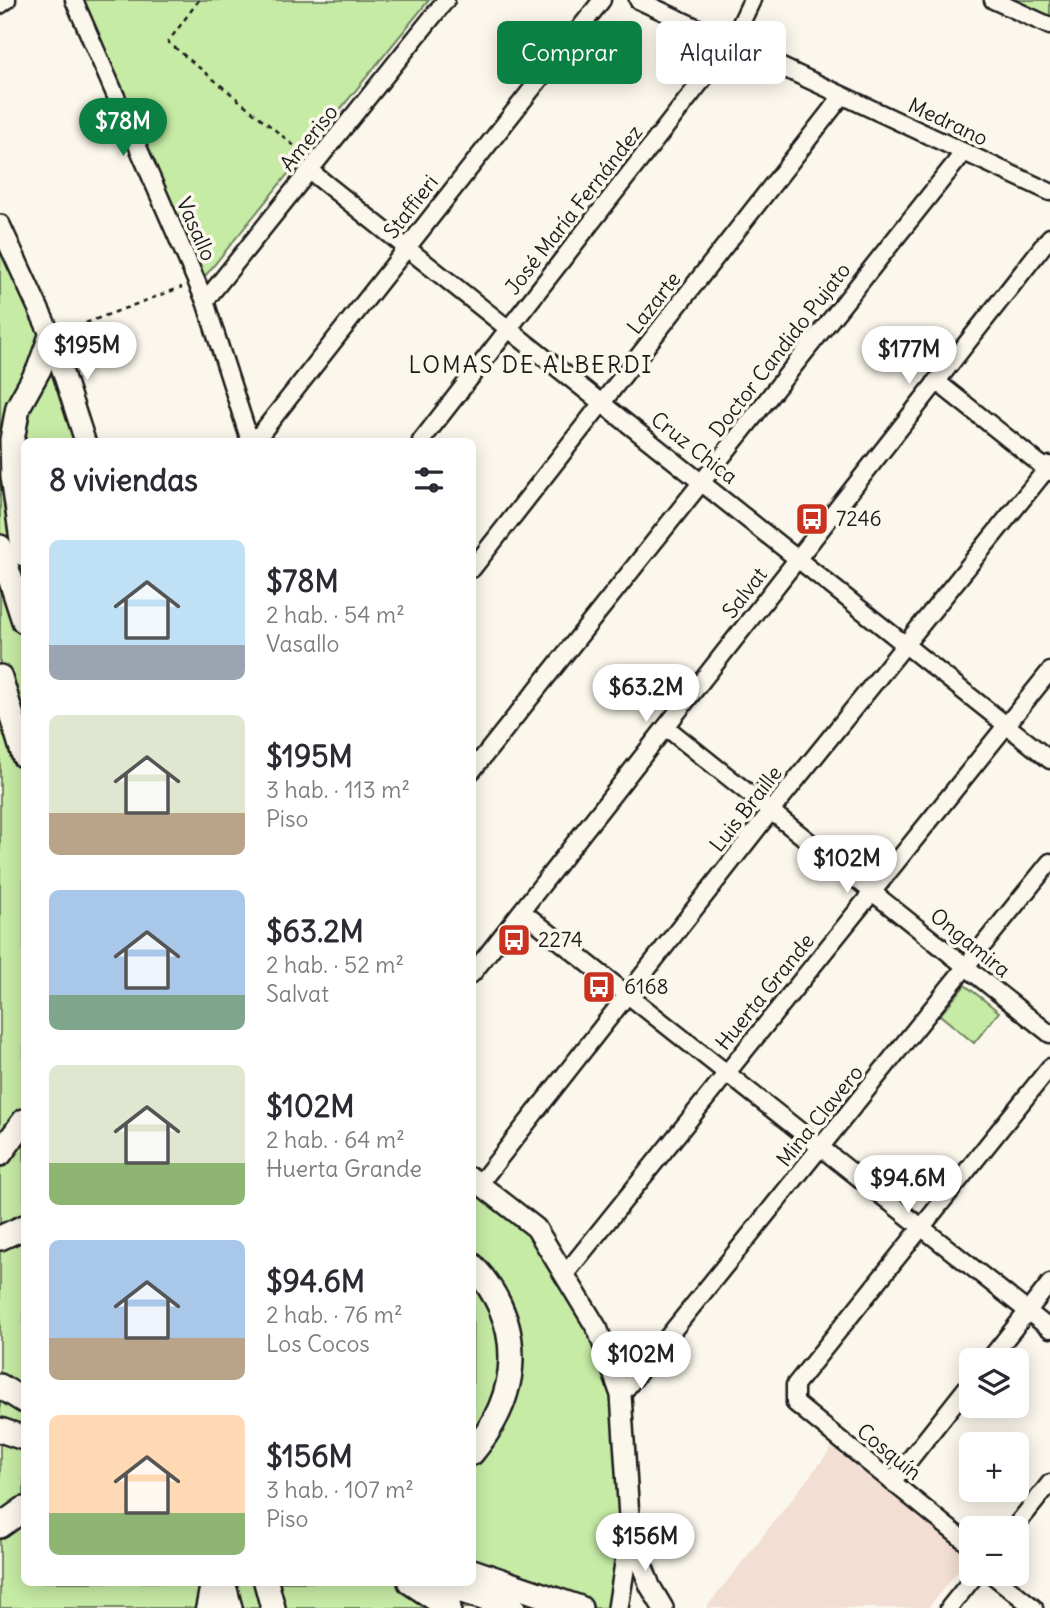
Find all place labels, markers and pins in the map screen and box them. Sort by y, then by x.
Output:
pin: $78M [82,99,164,158]
pin: $195M [38,322,136,382]
pin: $177M [860,326,958,386]
bus stop icon: 7246 [793,500,831,538]
place label: 7246 [836,505,882,532]
pin: $63.2M [589,664,703,724]
pin: $102M [798,836,896,895]
bus stop icon: 2274 [495,921,533,959]
place label: 2274 [538,926,583,953]
bus stop icon: 6168 [580,968,618,1006]
place label: 6168 [624,973,669,1000]
pin: $94.6M [851,1156,965,1215]
pin: $102M [592,1332,690,1391]
pin: $156M [596,1514,694,1573]

